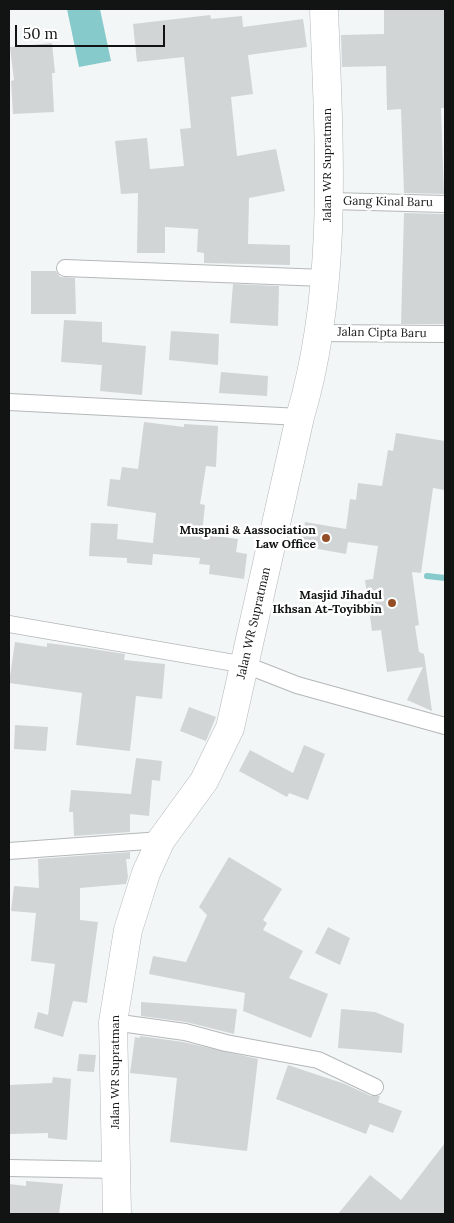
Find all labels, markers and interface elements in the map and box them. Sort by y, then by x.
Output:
scale bar [18,15,168,47]
text: 50 m [23,24,58,43]
street label: Jalan WR Supratman [321,108,335,222]
street label: Gang Kinal Baru [343,194,433,210]
street label: Jalan Cipta Baru [337,325,427,341]
place label: Muspani & Aassociation Law Office [180,524,316,552]
marker: Muspani & Aassociation Law Office [320,532,332,544]
street label: Jalan WR Supratman [234,566,274,680]
place label: Masjid Jihadul Ikhsan At-Toyibbin [273,589,382,617]
marker: Masjid Jihadul Ikhsan At-Toyibbin [386,597,398,609]
street label: Jalan WR Supratman [109,1015,123,1129]

